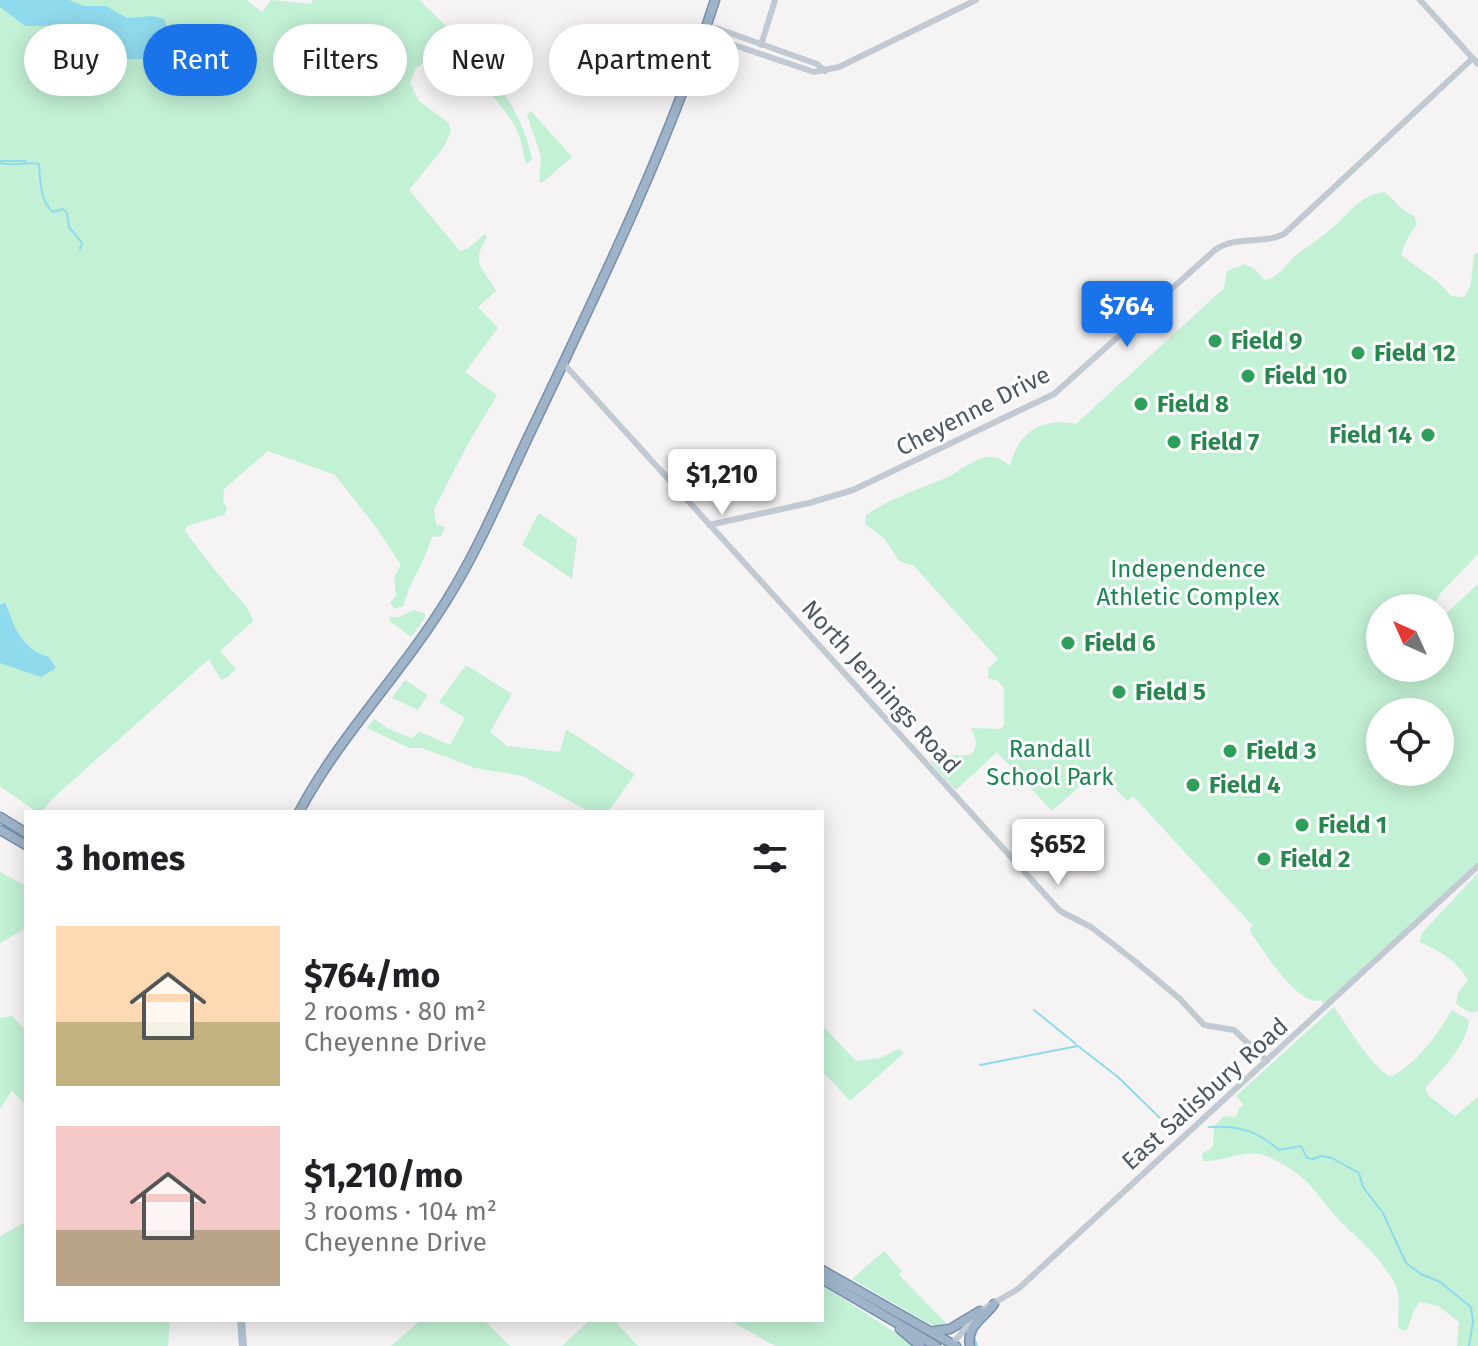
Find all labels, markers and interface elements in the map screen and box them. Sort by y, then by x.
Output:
chip: Buy [24,24,127,96]
chip: Rent [143,24,257,96]
chip: Filters [273,24,407,96]
chip: New [423,24,533,96]
chip: Apartment [549,24,739,96]
pin: $764 [1080,281,1174,349]
text: $764 [1100,291,1154,322]
place label: Field 9 [1231,327,1303,355]
marker: Field 9 [1206,332,1224,350]
place label: Field 12 [1374,339,1456,367]
marker: Field 12 [1349,344,1367,362]
street label: Cheyenne Drive [891,360,1055,462]
place label: Field 10 [1264,362,1347,390]
marker: Field 10 [1239,367,1257,385]
place label: Field 8 [1157,390,1229,418]
marker: Field 8 [1132,395,1150,413]
place label: Field 14 [1329,421,1412,449]
marker: Field 14 [1419,426,1437,444]
place label: Field 7 [1190,428,1259,456]
marker: Field 7 [1165,433,1183,451]
pin: $1,210 [657,449,787,517]
text: $1,210 [686,459,758,490]
park label: Independence Athletic Complex [1097,555,1280,611]
north arrow [1366,594,1454,682]
map controls [1366,594,1454,786]
street label: North Jennings Road [796,595,966,779]
place label: Field 6 [1084,629,1156,657]
marker: Field 6 [1059,634,1077,652]
place label: Field 5 [1135,678,1206,706]
marker: Field 5 [1110,683,1128,701]
button: locate [1366,698,1454,786]
park label: Randall School Park [986,735,1114,791]
place label: Field 3 [1246,737,1317,765]
marker: Field 3 [1221,742,1239,760]
place label: Field 4 [1209,771,1281,799]
marker: Field 4 [1184,776,1202,794]
place label: Field 1 [1318,811,1387,839]
marker: Field 1 [1293,816,1311,834]
pin: $652 [1011,819,1105,887]
text: $652 [1030,829,1086,860]
icon: filters [748,836,792,880]
text: 3 homes [56,838,185,879]
place label: Field 2 [1280,845,1351,873]
marker: Field 2 [1255,850,1273,868]
text: $764/mo [304,955,440,996]
icon: home [120,958,216,1054]
text: 2 rooms · 80 m² [304,996,486,1027]
street label: East Salisbury Road [1116,1012,1294,1176]
text: Cheyenne Drive [304,1027,487,1058]
text: $1,210/mo [304,1155,463,1196]
icon: home [120,1158,216,1254]
text: 3 rooms · 104 m² [304,1196,497,1227]
text: Cheyenne Drive [304,1227,487,1258]

